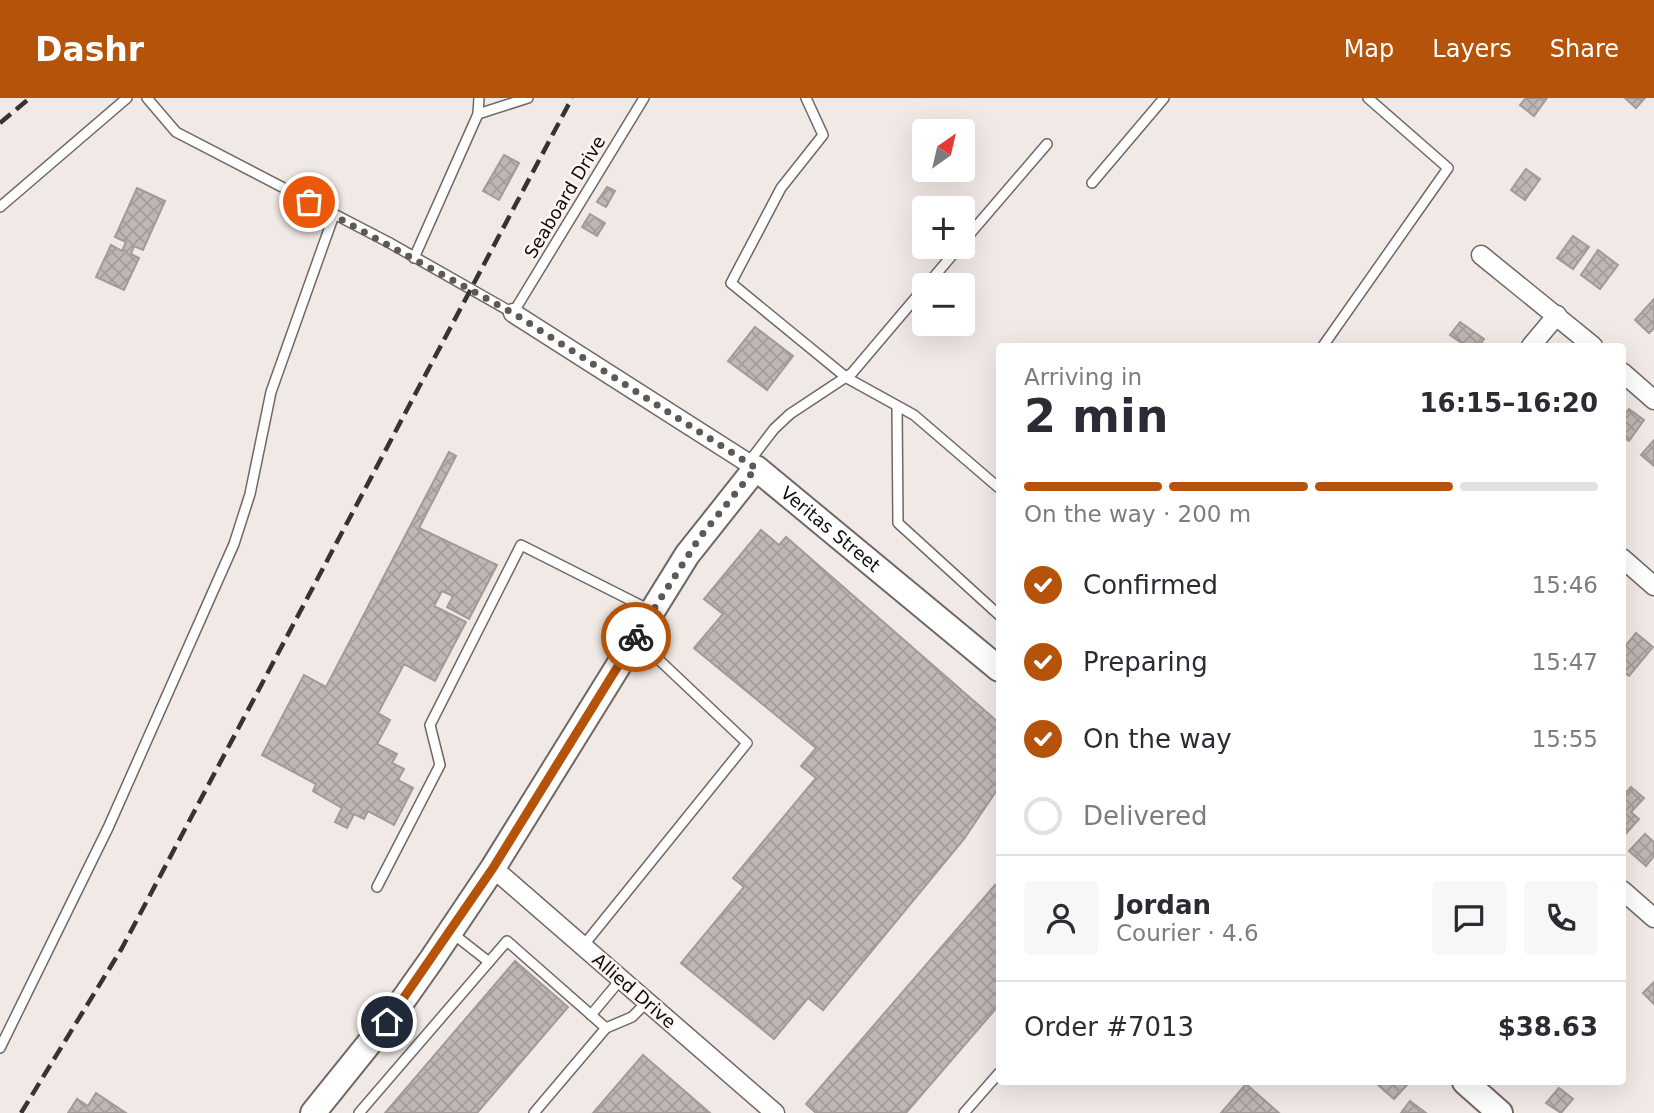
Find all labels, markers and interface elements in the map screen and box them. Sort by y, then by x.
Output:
text: Dashr [35,30,144,69]
text: Map [1344,35,1394,63]
text: Layers [1432,35,1512,63]
text: Share [1550,35,1619,63]
north arrow [912,119,975,182]
map controls [912,119,975,336]
street label: Seaboard Drive [520,132,609,262]
pin [279,172,339,232]
icon: bag [290,183,328,221]
button: + [912,196,975,259]
button: − [912,273,975,336]
text: Arriving in [1024,364,1142,390]
text: 16:15–16:20 [1419,388,1598,418]
text: 2 min [1024,389,1168,443]
street label: Veritas Street [777,482,884,576]
text: On the way · 200 m [1024,501,1251,527]
icon: check [1024,566,1062,604]
text: Confirmed [1083,570,1218,600]
text: 15:46 [1532,572,1598,598]
courier [601,602,671,672]
icon: bike [617,618,655,656]
icon: check [1024,643,1062,681]
text: Preparing [1083,647,1208,677]
text: 15:47 [1532,649,1598,675]
icon: check [1024,720,1062,758]
text: On the way [1083,724,1232,754]
text: 15:55 [1532,726,1598,752]
text: Delivered [1083,801,1207,831]
button: person [1024,881,1098,955]
button: chat [1432,881,1506,955]
button: phone [1524,881,1598,955]
text: Jordan [1116,890,1211,920]
text: Courier · 4.6 [1116,920,1259,946]
street label: Allied Drive [588,949,680,1033]
pin [357,992,417,1052]
icon: home [368,1003,406,1041]
text: Order #7013 [1024,1012,1194,1042]
text: $38.63 [1498,1012,1598,1042]

